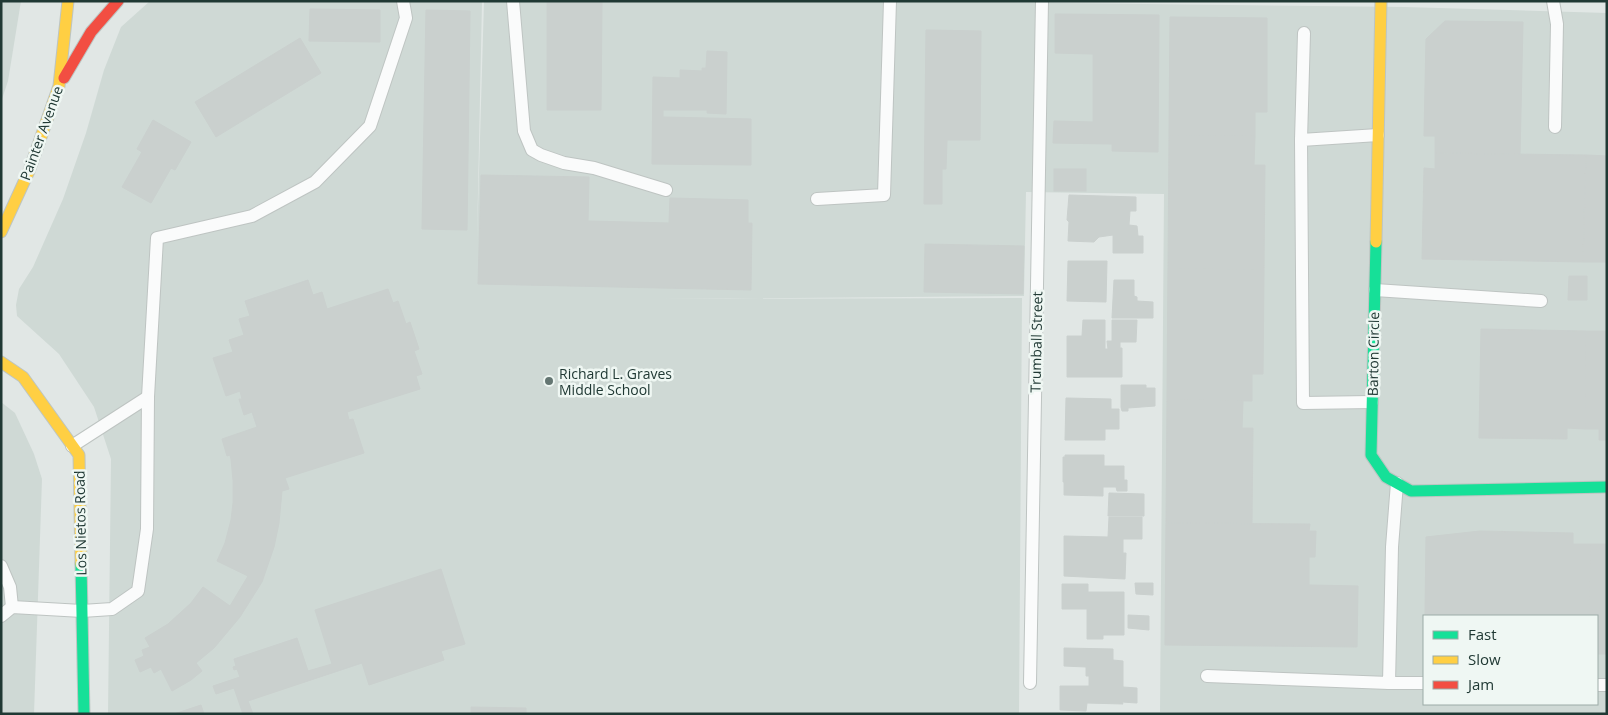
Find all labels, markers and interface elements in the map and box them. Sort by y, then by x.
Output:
street label: Painter Avenue [15,83,67,183]
street label: Trumball Street [1026,291,1046,393]
street label: Barton Circle [1363,312,1383,396]
place label: Richard L. Graves Middle School [559,364,672,399]
marker: Richard L. Graves Middle School [543,375,555,387]
street label: Los Nietos Road [70,470,90,576]
legend [1423,615,1598,705]
text: Fast [1468,624,1497,644]
text: Slow [1468,649,1501,669]
text: Jam [1466,674,1494,694]

